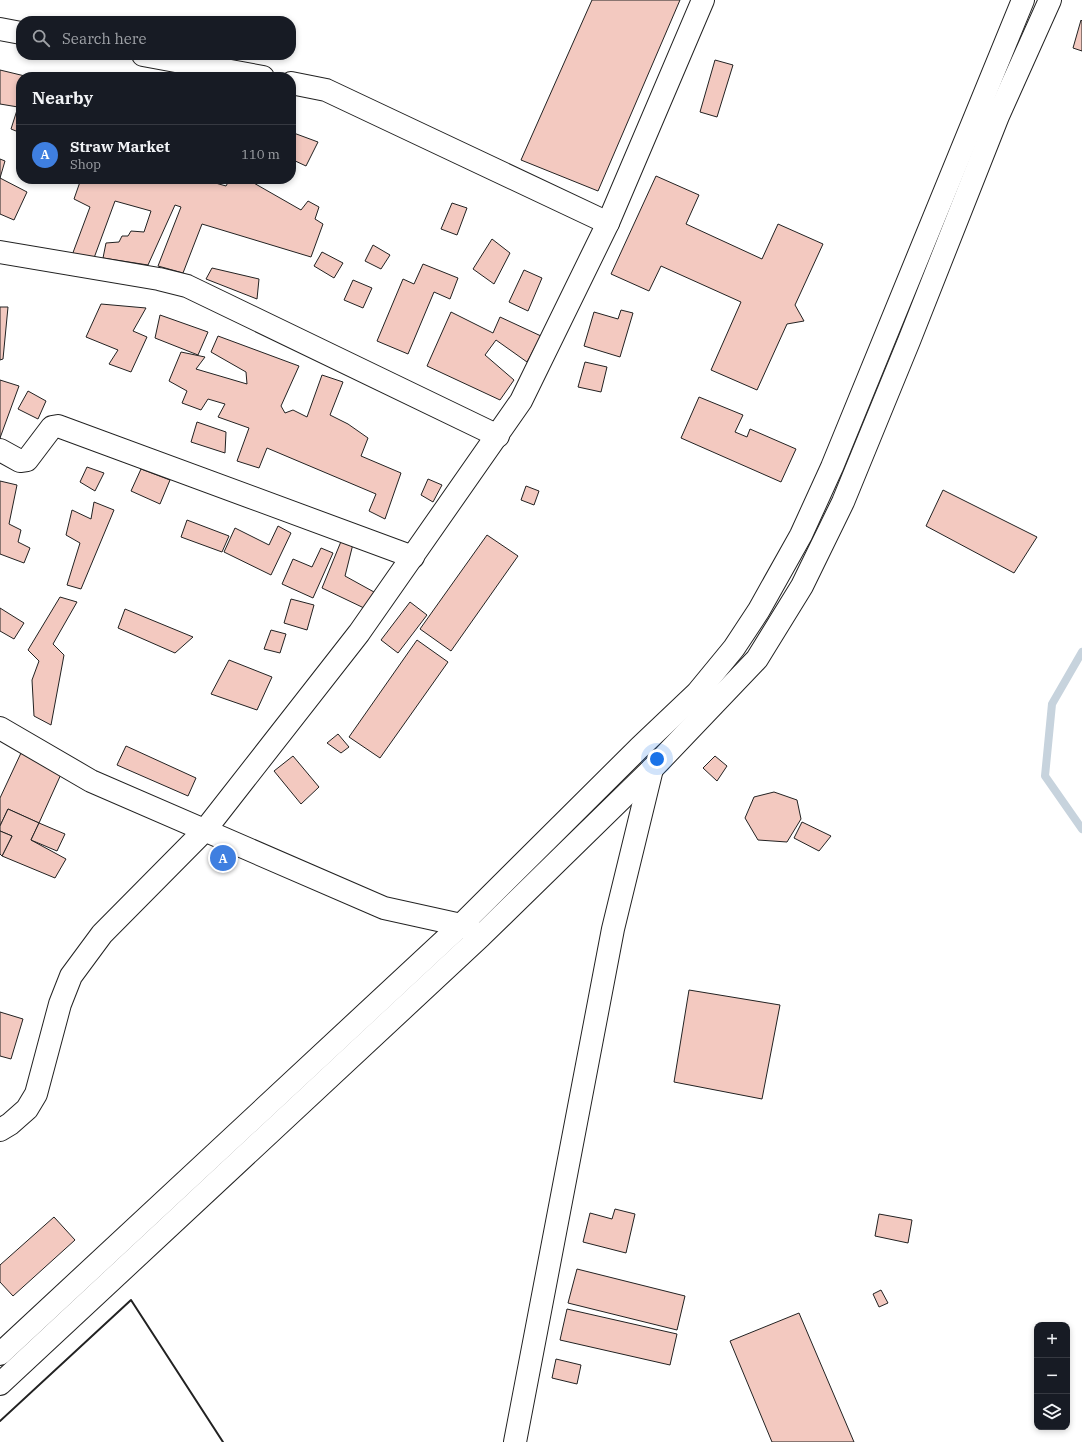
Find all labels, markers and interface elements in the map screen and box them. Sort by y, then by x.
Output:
search box [16,16,296,60]
icon: search [30,27,52,49]
text: Search here [62,29,147,48]
text: Nearby [32,87,93,109]
text: Straw Market [70,137,170,156]
text: A [40,146,50,163]
text: 110 m [241,146,280,163]
text: Shop [70,156,101,173]
your location [647,749,667,769]
pin: A [210,843,236,873]
map controls [1034,1322,1070,1430]
button: + [1034,1322,1070,1358]
button: − [1034,1358,1070,1394]
button: layers [1034,1394,1070,1430]

